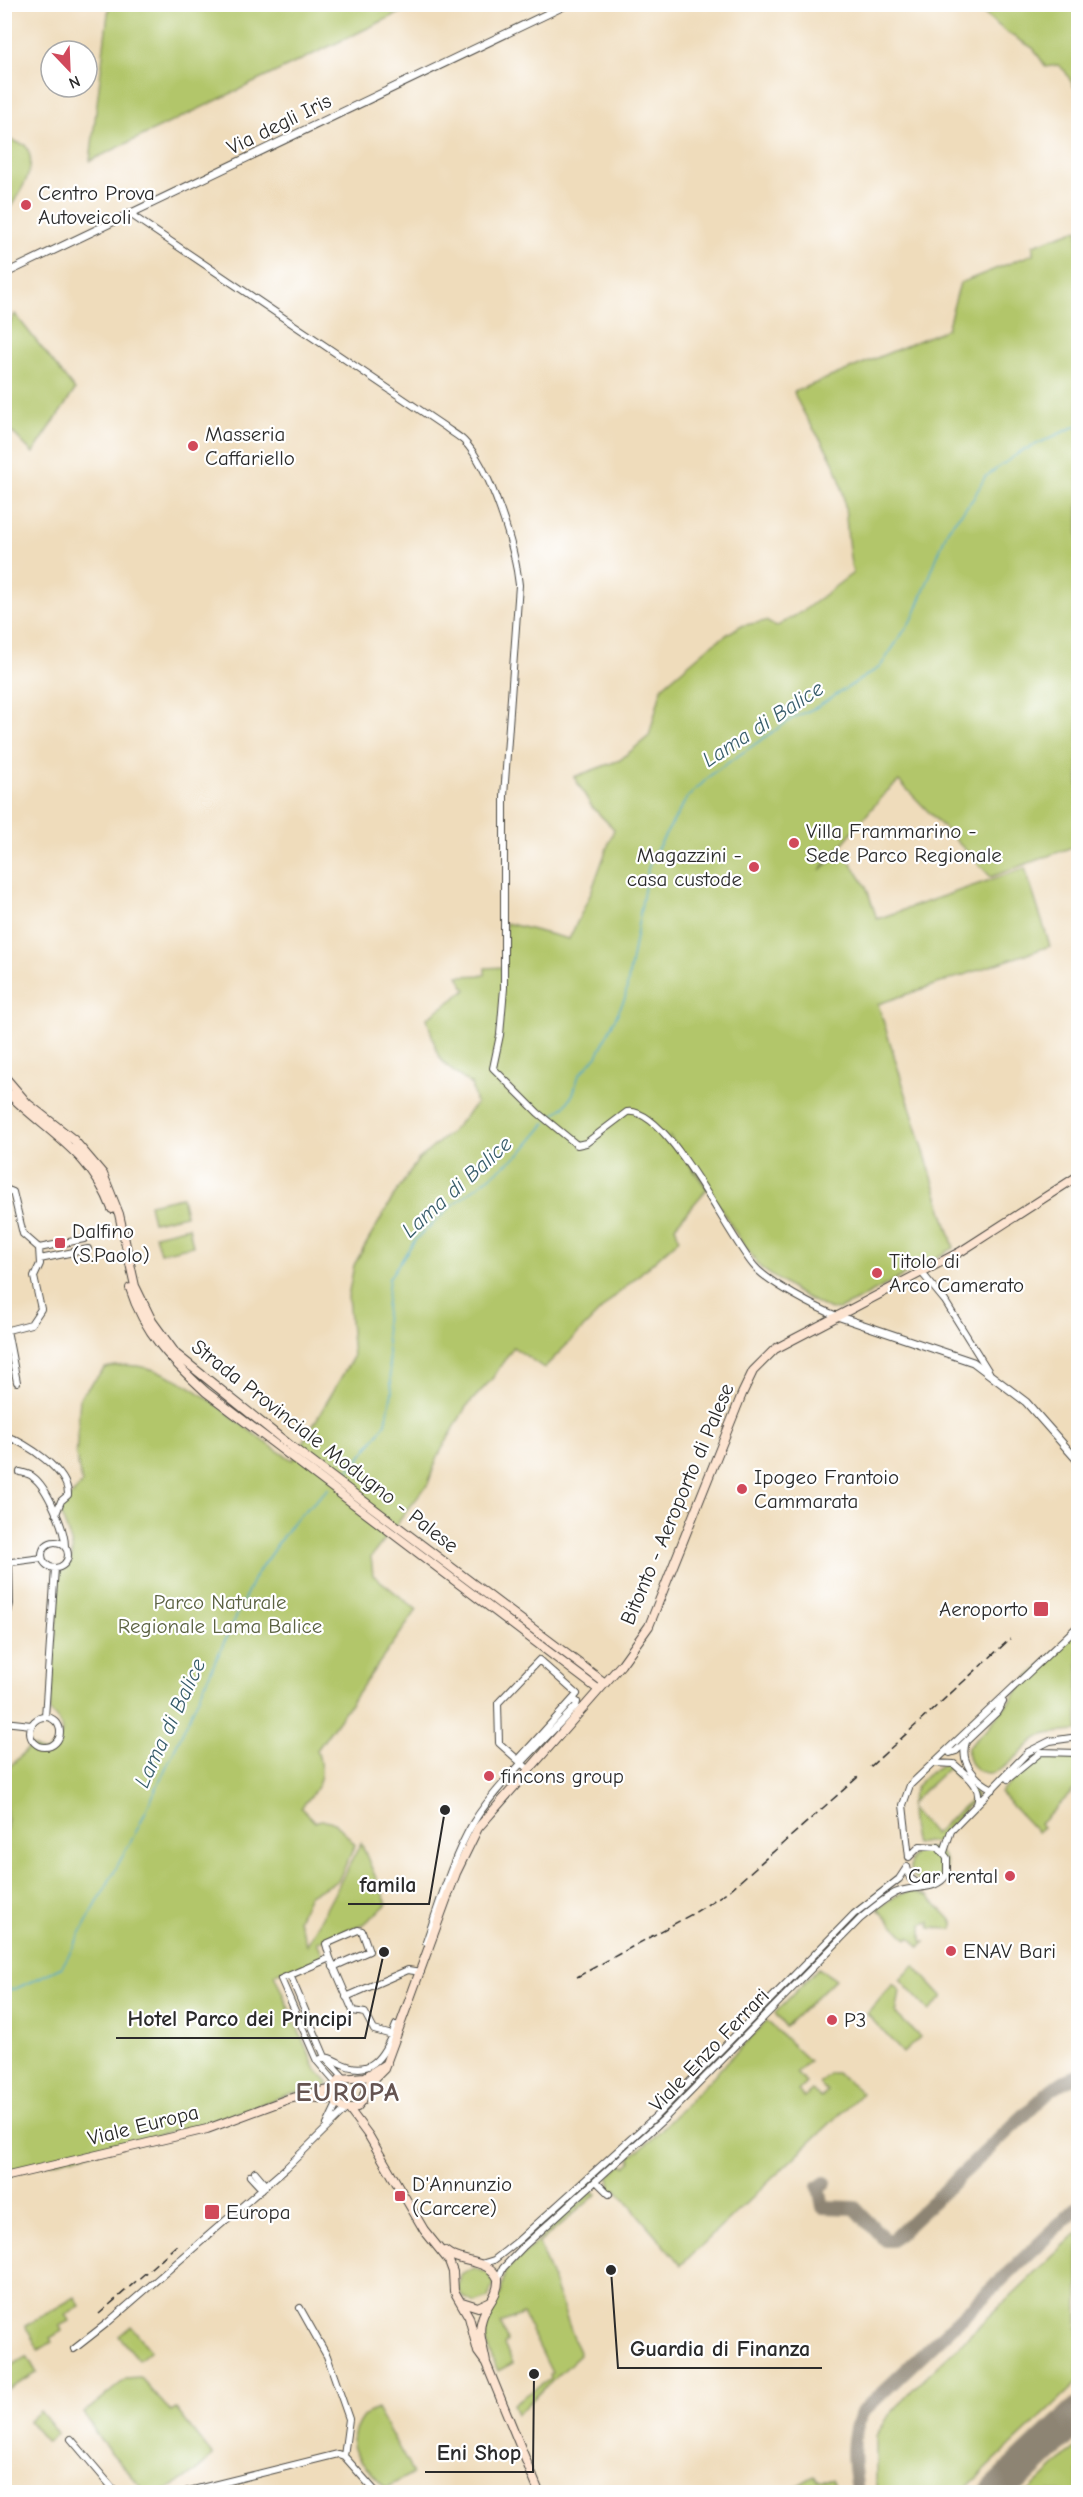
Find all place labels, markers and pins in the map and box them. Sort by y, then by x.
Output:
place label: Centro Prova Autoveicoli [38,181,155,229]
marker: Centro Prova Autoveicoli [19,198,33,212]
place label: Masseria Caffariello [205,422,295,470]
marker: Masseria Caffariello [186,439,200,453]
place label: Villa Frammarino - Sede Parco Regionale [806,819,1002,867]
marker: Villa Frammarino - Sede Parco Regionale [787,836,801,850]
place label: Magazzini - casa custode [627,843,742,891]
marker: Magazzini - casa custode [747,860,761,874]
place label: Dalfino (S.Paolo) [72,1219,150,1267]
marker: Dalfino (S.Paolo) [53,1236,67,1250]
place label: Titolo di Arco Camerato [889,1249,1024,1297]
marker: Titolo di Arco Camerato [870,1266,884,1280]
place label: Ipogeo Frantoio Cammarata [754,1465,899,1513]
marker: Ipogeo Frantoio Cammarata [735,1482,749,1496]
place label: Aeroporto [939,1597,1028,1621]
marker: Aeroporto [1032,1600,1050,1618]
place label: fincons group [500,1764,624,1788]
marker: fincons group [482,1769,496,1783]
callout: famila [348,1864,429,1904]
place label: Car rental [908,1864,998,1888]
marker: Car rental [1003,1869,1017,1883]
place label: ENAV Bari [963,1939,1056,1963]
marker: ENAV Bari [944,1944,958,1958]
callout: Hotel Parco dei Principi [116,1998,365,2038]
place label: P3 [844,2008,866,2032]
marker: P3 [825,2013,839,2027]
place label: D'Annunzio (Carcere) [412,2172,512,2220]
marker: D'Annunzio (Carcere) [393,2189,407,2203]
place label: Europa [226,2200,290,2224]
marker: Europa [203,2203,221,2221]
callout: Guardia di Finanza [618,2328,822,2368]
callout: Eni Shop [425,2432,533,2472]

